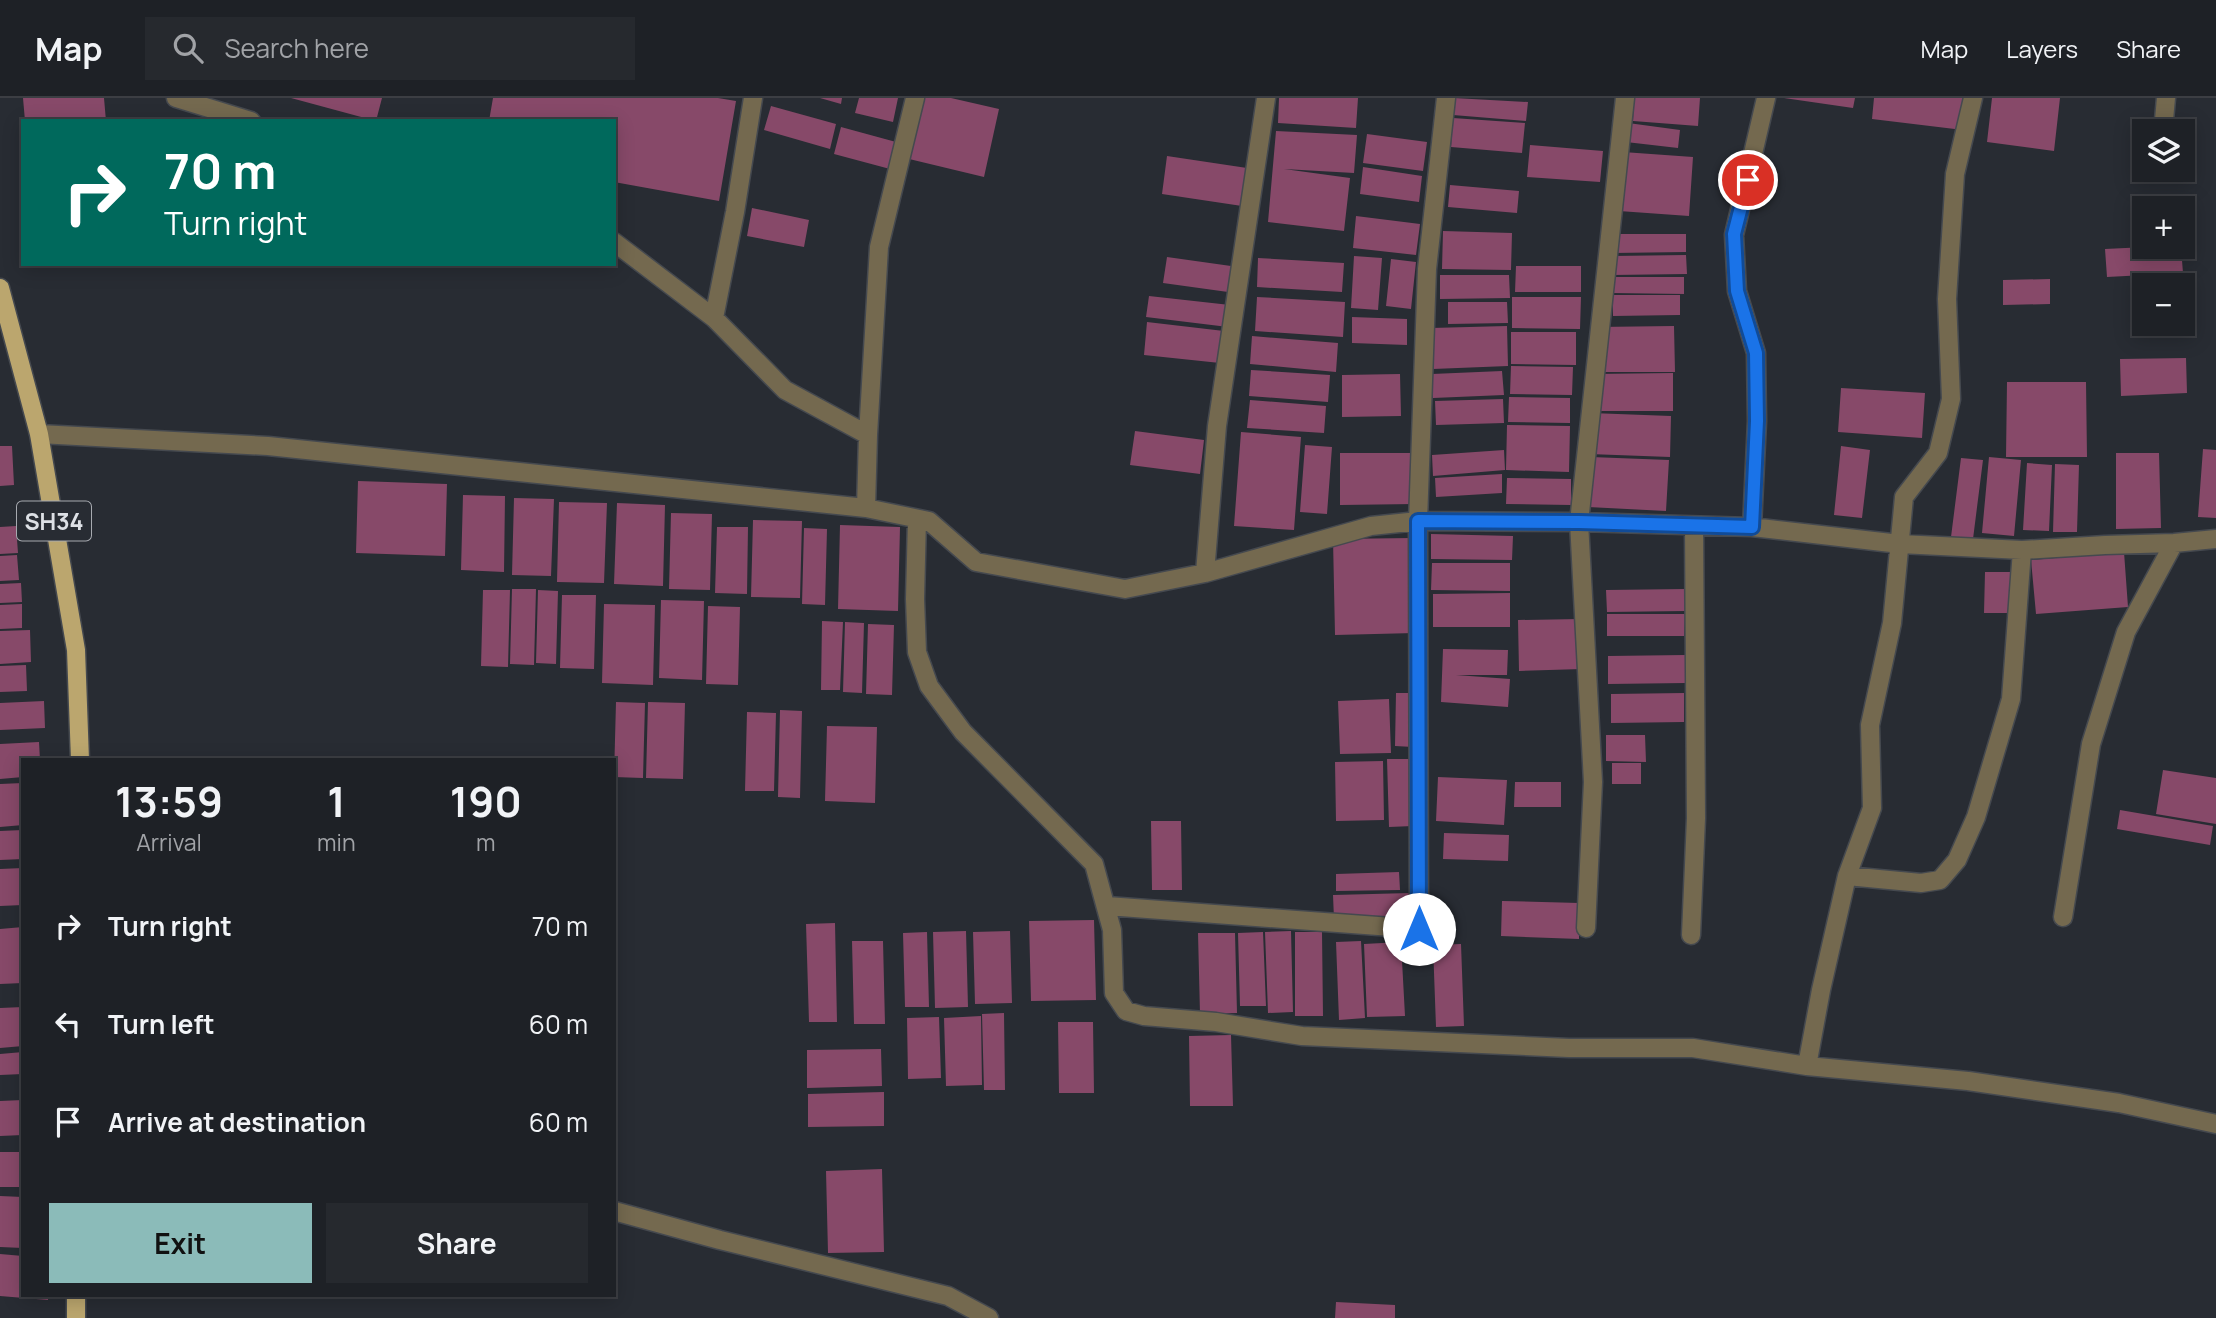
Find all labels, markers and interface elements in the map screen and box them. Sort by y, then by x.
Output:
search box [145,17,635,80]
text: Map [35,26,103,71]
icon: search [169,29,207,67]
text: Search here [225,30,369,66]
text: Map [1921,32,1968,65]
text: Layers [2006,32,2078,65]
text: Share [2116,32,2181,65]
map controls [2132,119,2195,336]
button: layers [2132,119,2195,182]
text: 70 m [164,137,276,204]
icon: right [49,147,140,238]
pin [1718,150,1778,210]
icon: arrive [1729,161,1767,199]
button: + [2132,196,2195,259]
text: Turn right [164,201,307,245]
button: − [2132,273,2195,336]
road number: SH34 [17,502,91,540]
text: 13:59 [115,772,223,830]
text: 1 [327,772,346,830]
text: 190 [450,772,522,830]
text: Arrival [136,826,202,858]
text: min [317,826,356,858]
text: m [476,826,496,858]
position arrow [1382,892,1456,966]
icon: right [49,907,87,945]
text: Turn right [108,908,232,944]
text: 70 m [532,908,588,944]
icon: left [49,1005,87,1043]
text: Turn left [108,1006,215,1042]
text: 60 m [529,1006,588,1042]
icon: arrive [49,1103,87,1141]
text: Arrive at destination [108,1104,366,1140]
text: 60 m [529,1104,588,1140]
button: Exit [49,1203,312,1283]
button: Share [326,1203,588,1283]

